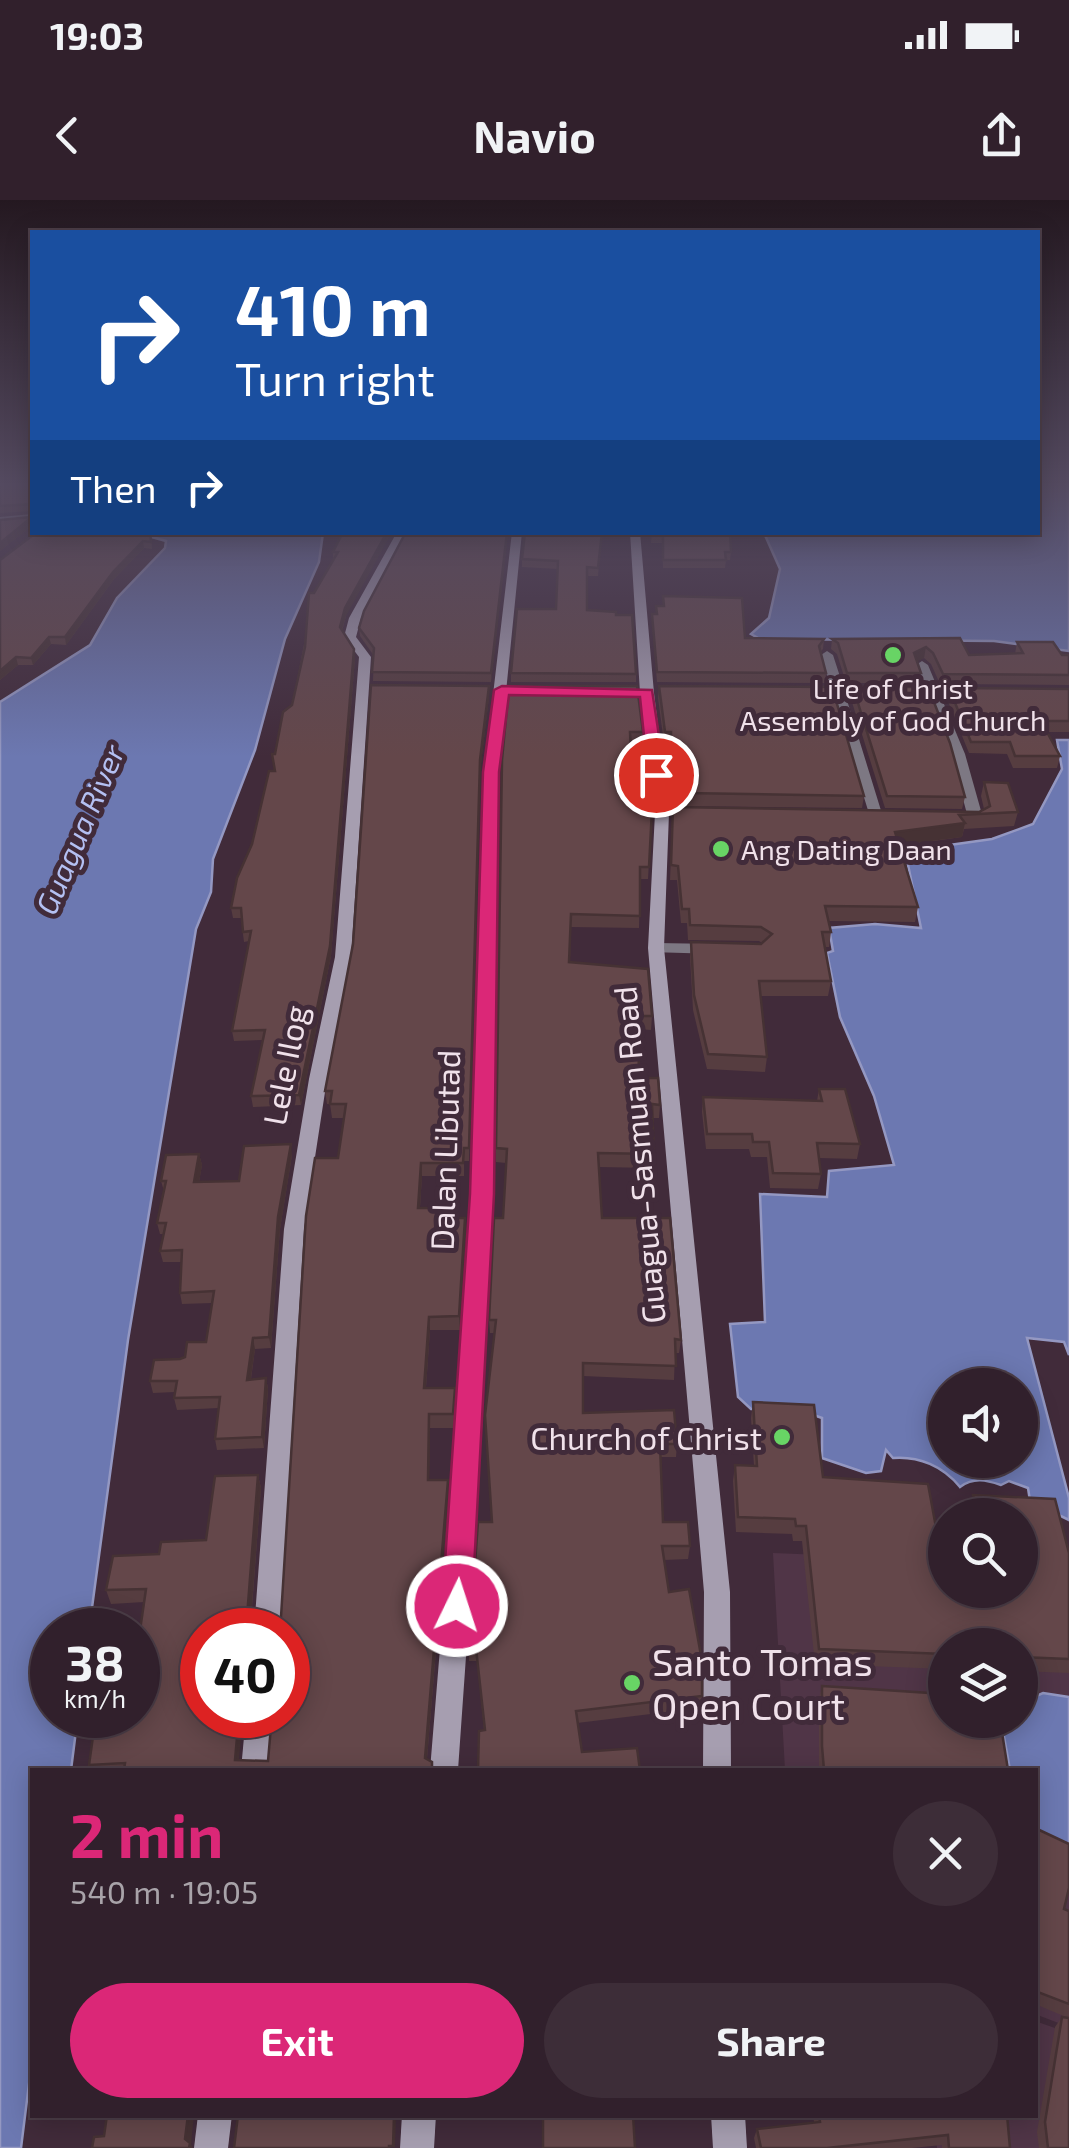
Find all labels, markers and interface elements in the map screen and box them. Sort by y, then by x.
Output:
text: 19:03 [50,12,144,58]
icon: back [40,108,95,163]
text: Navio [473,108,596,162]
icon: share [974,108,1029,163]
text: 410 m [235,266,431,350]
icon: right [70,270,200,400]
text: Turn right [235,351,435,405]
icon: right [177,460,232,515]
text: Then [70,465,157,511]
marker: Life of Christ Assembly of God Church [882,644,904,666]
place label: Life of Christ Assembly of God Church [740,671,1046,737]
pin [614,733,699,818]
water label: Guagua River [27,738,131,919]
icon: arrive [629,748,684,803]
place label: Ang Dating Daan [741,832,952,866]
marker: Ang Dating Daan [710,838,732,860]
street label: Guagua-Sasmuan Road [604,985,672,1325]
street label: Lele Ilog [254,1002,314,1128]
street label: Dalan Libutad [422,1049,466,1251]
map controls [928,1368,1038,1738]
button: sound [928,1368,1038,1478]
place label: Church of Christ [530,1418,762,1456]
marker: Church of Christ [771,1426,793,1448]
button: search [928,1498,1038,1608]
position arrow [405,1554,509,1658]
speed limit sign: 40 [180,1608,310,1738]
button: layers [928,1628,1038,1738]
text: 38 [65,1631,125,1691]
place label: Santo Tomas Open Court [652,1638,873,1728]
marker: Santo Tomas Open Court [621,1672,643,1694]
text: km/h [64,1683,126,1713]
text: 2 min [70,1798,223,1870]
button: close [893,1801,998,1906]
text: 540 m · 19:05 [70,1872,258,1910]
button: Exit [70,1983,524,2098]
button: Share [544,1983,998,2098]

